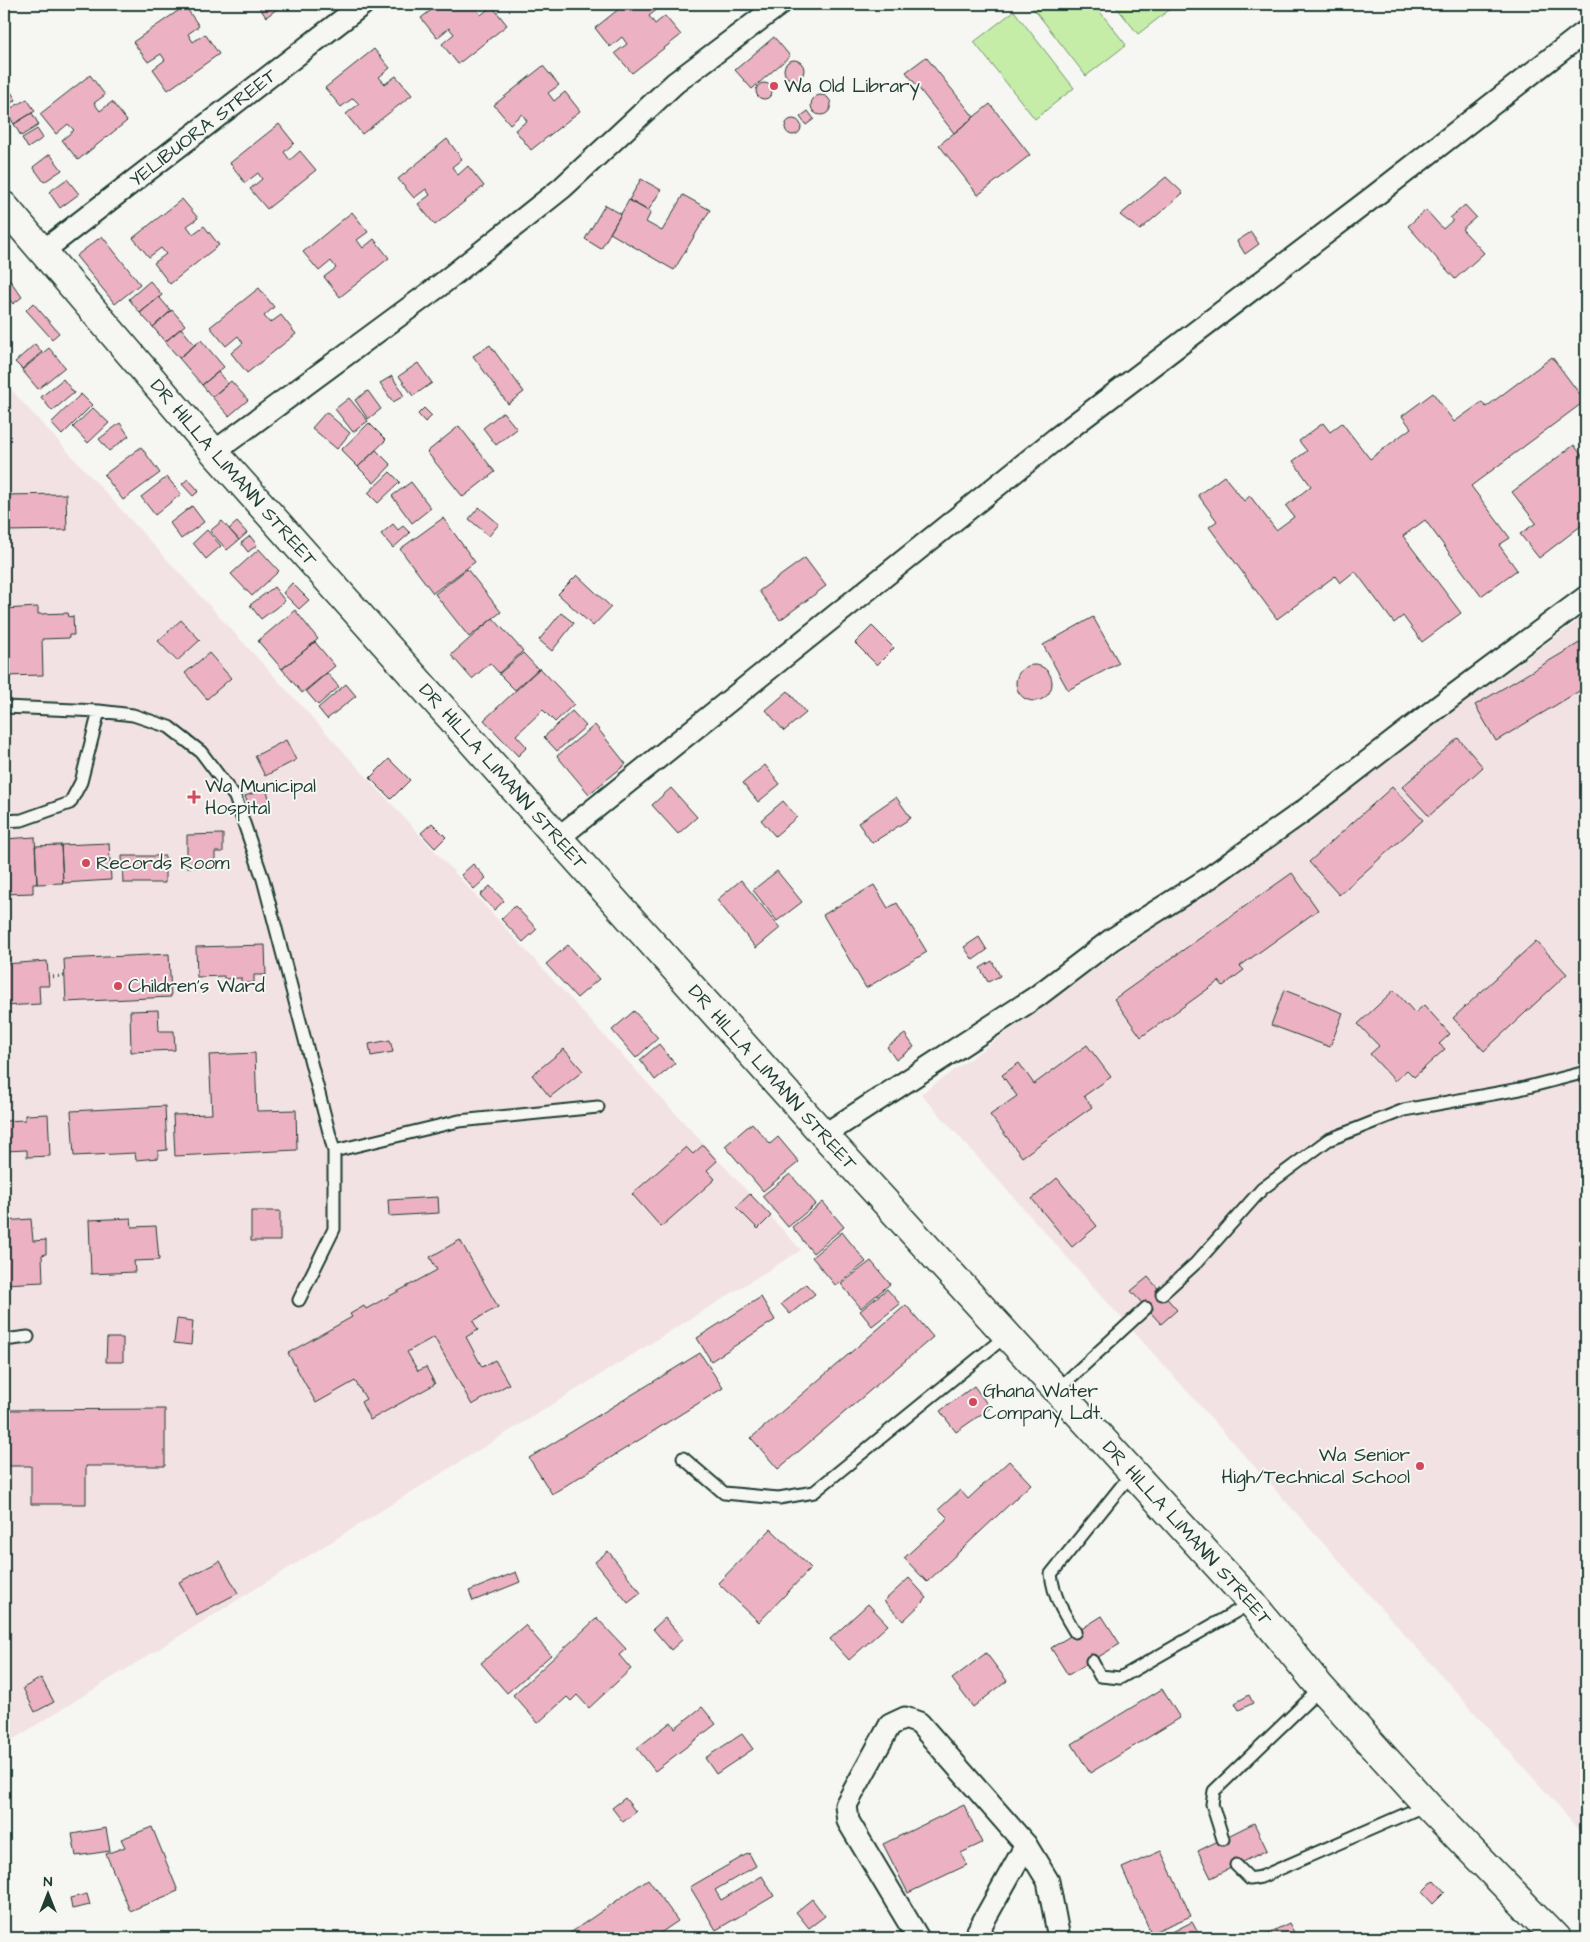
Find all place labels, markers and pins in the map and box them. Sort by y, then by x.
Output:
place label: Wa Old Library [784,73,921,101]
marker: Wa Old Library [768,80,780,92]
place label: Wa Municipal Hospital [205,773,316,822]
marker: Wa Municipal Hospital [187,790,201,804]
place label: Records Room [96,850,230,877]
marker: Records Room [80,857,92,869]
place label: Children's Ward [128,973,265,1000]
marker: Children's Ward [112,980,124,992]
place label: Ghana Water Company Ldt. [983,1378,1103,1428]
marker: Ghana Water Company Ldt. [967,1396,979,1408]
place label: Wa Senior High/Technical School [1222,1442,1411,1492]
marker: Wa Senior High/Technical School [1414,1460,1426,1472]

